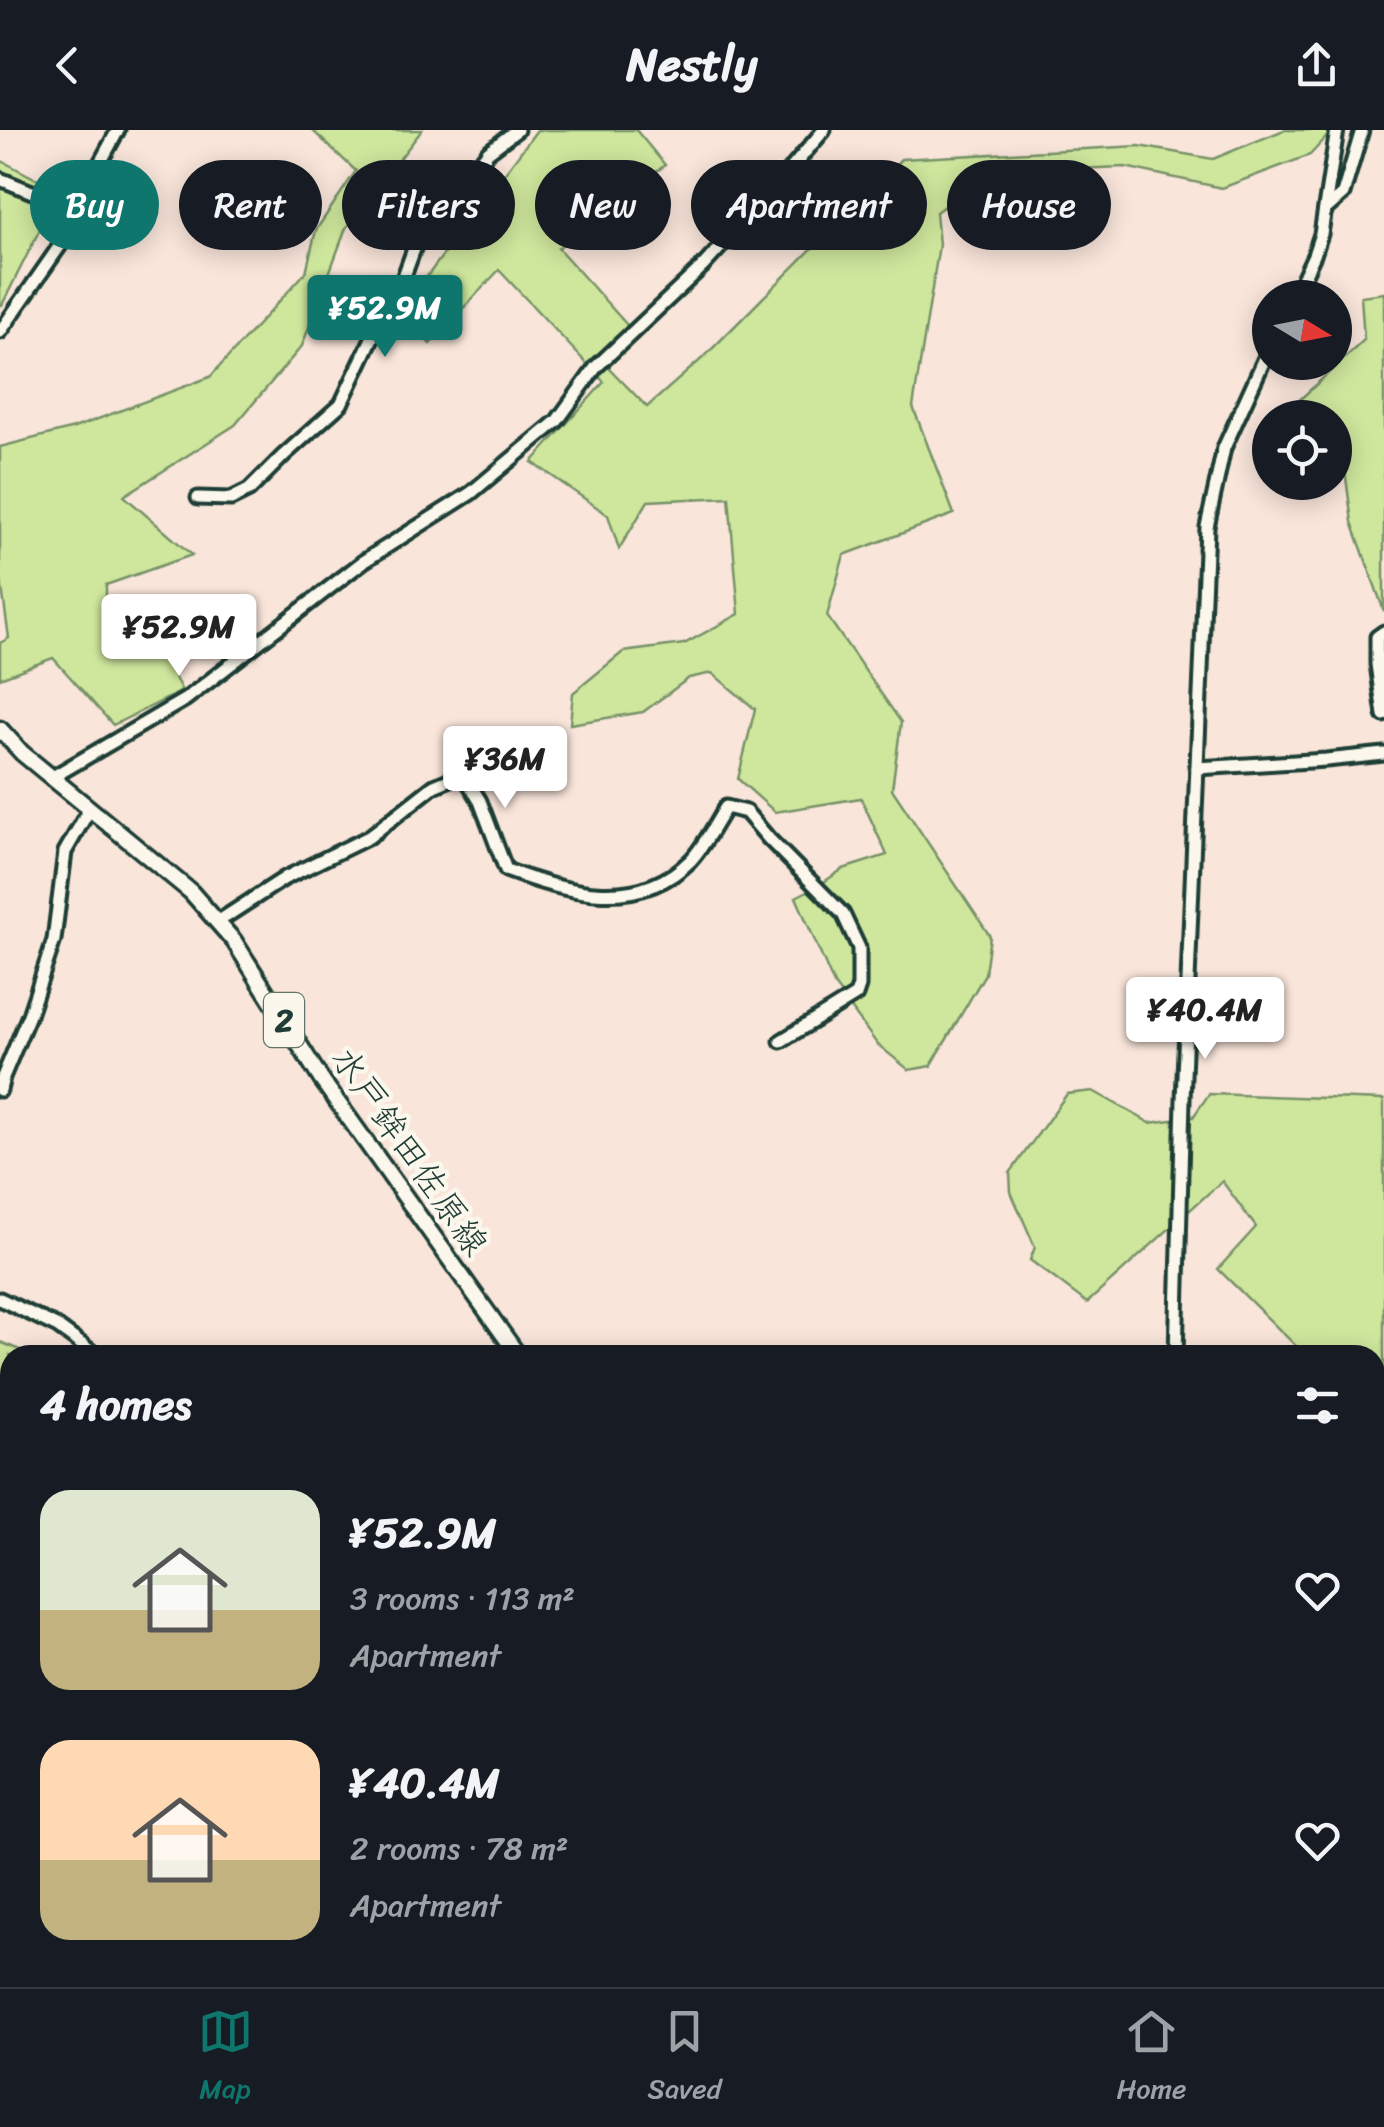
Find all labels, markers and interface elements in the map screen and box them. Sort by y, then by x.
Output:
text: Nestly [627,25,757,105]
icon: back [40,38,95,93]
icon: share [1289,38,1344,93]
chip: Buy [30,160,159,250]
chip: Rent [179,160,322,250]
chip: Filters [342,160,515,250]
chip: New [535,160,671,250]
chip: Apartment [691,160,927,250]
chip: House [947,160,1111,250]
pin: ¥52.9M [304,275,466,360]
text: ¥52.9M [329,279,441,336]
north arrow [1252,280,1352,380]
map controls [1252,280,1352,500]
button: locate [1252,400,1352,500]
pin: ¥52.9M [98,594,260,679]
text: ¥52.9M [123,598,235,655]
pin: ¥36M [446,726,564,811]
text: ¥36M [465,730,545,787]
pin: ¥40.4M [1124,977,1286,1062]
text: ¥40.4M [1148,981,1262,1038]
road number: 2 [264,993,304,1047]
street label: 水戸鉾田佐原線 [314,1033,506,1269]
text: 4 homes [40,1368,192,1442]
icon: filters [1290,1378,1345,1433]
text: ¥52.9M [350,1496,496,1570]
icon: home [120,1530,240,1650]
icon: heart [1290,1563,1345,1618]
text: 3 rooms · 113 m² [350,1570,575,1627]
text: Apartment [350,1627,501,1684]
text: ¥40.4M [350,1746,499,1820]
icon: home [120,1780,240,1900]
icon: heart [1290,1813,1345,1868]
text: 2 rooms · 78 m² [350,1820,568,1877]
text: Apartment [350,1877,501,1934]
tab: Map [198,2004,253,2113]
tab: Saved [648,2004,721,2113]
tab: Home [1117,2004,1186,2113]

